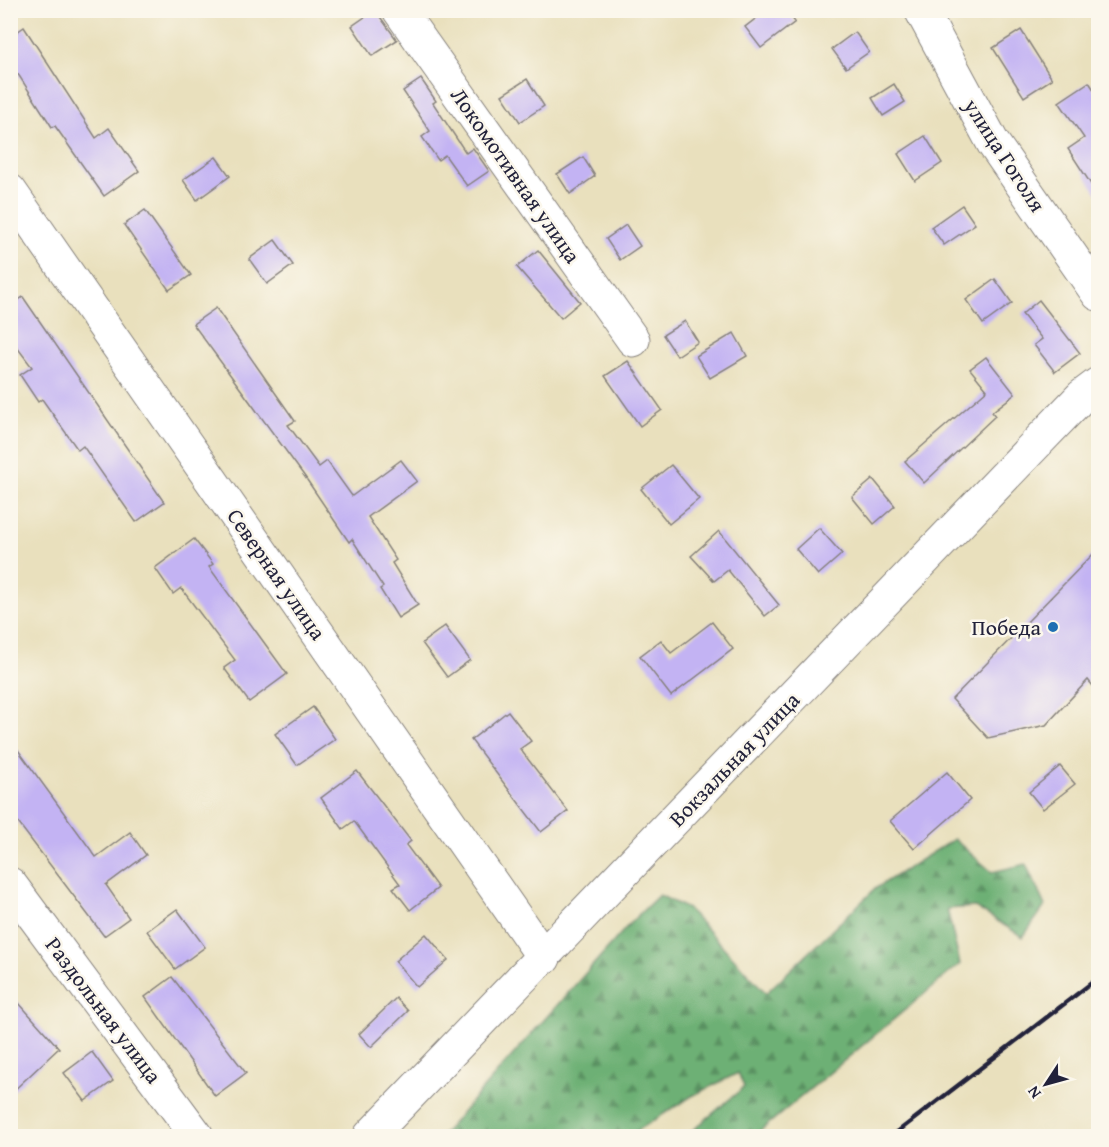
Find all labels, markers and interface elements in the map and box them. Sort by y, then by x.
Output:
street label: Локомотивная улица [443,81,589,270]
street label: улица Гоголя [956,91,1054,218]
street label: Северная улица [220,502,335,647]
place label: Победа [972,611,1042,643]
marker: Победа [1046,620,1060,634]
street label: Вокзальная улица [661,684,807,834]
street label: Раздольная улица [38,930,170,1090]
north arrow [1016,1054,1076,1114]
text: N [1021,1081,1047,1104]

